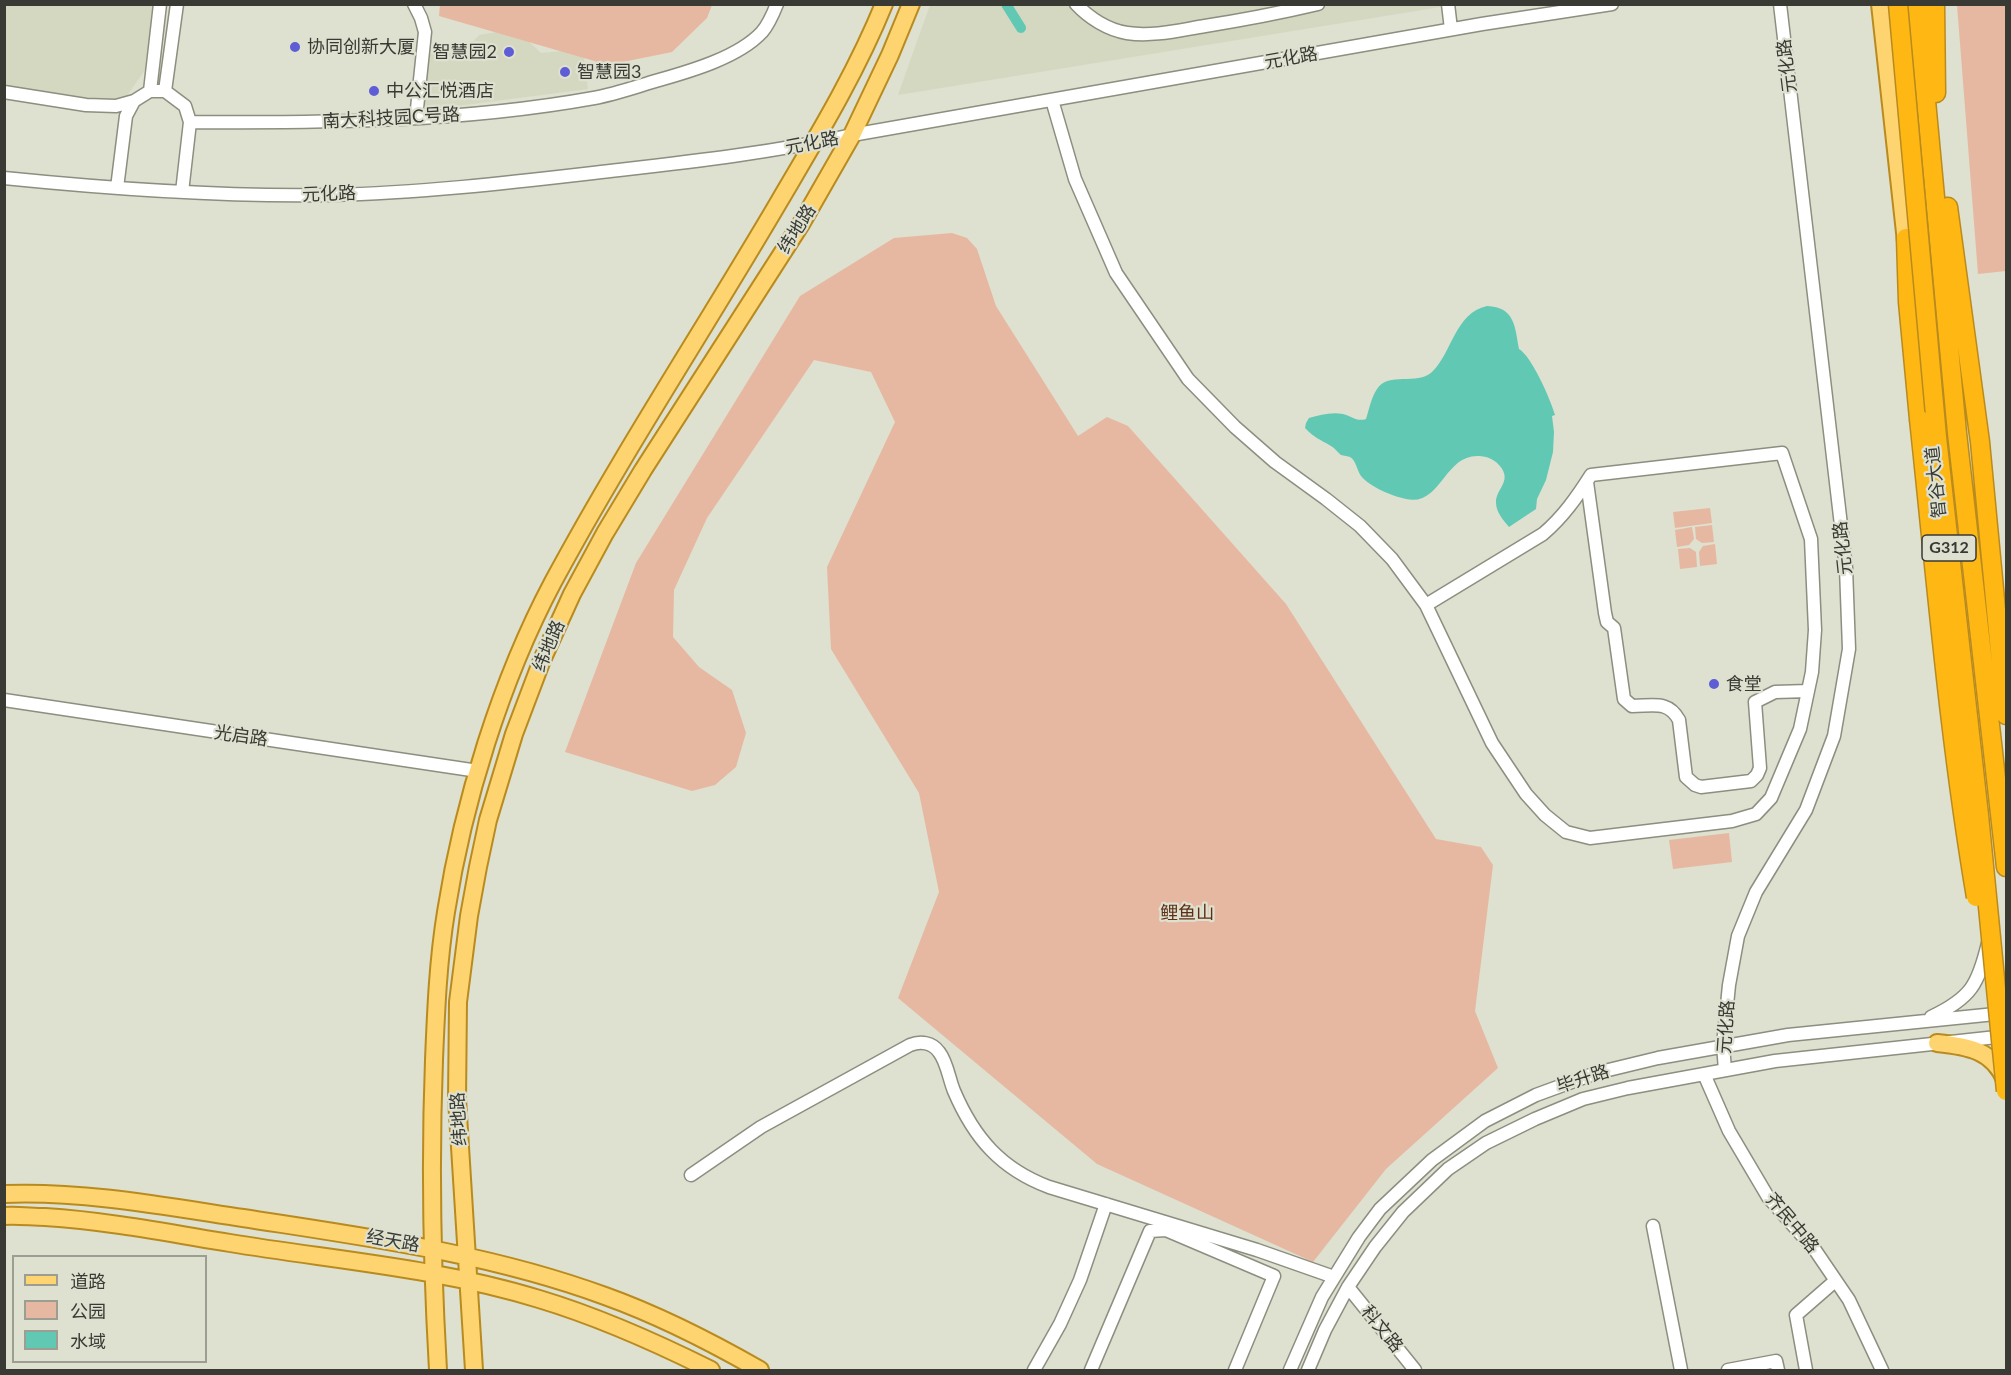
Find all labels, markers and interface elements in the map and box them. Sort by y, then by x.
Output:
place label: 协同创新大厦 [307,36,415,58]
street label: 元化路 [1773,38,1801,94]
marker: 协同创新大厦 [288,40,302,54]
place label: 智慧园2 [433,41,497,63]
street label: 元化路 [1263,43,1319,73]
marker: 智慧园2 [502,45,516,59]
place label: 智慧园3 [577,61,641,83]
marker: 智慧园3 [558,65,572,79]
place label: 中公汇悦酒店 [386,80,494,102]
marker: 中公汇悦酒店 [367,84,381,98]
street label: 南大科技园C号路 [322,104,460,132]
street label: 元化路 [783,127,841,159]
street label: 元化路 [302,182,356,206]
street label: 纬地路 [774,200,820,258]
street label: 智谷大道 [1921,445,1951,519]
street label: 元化路 [1829,520,1857,576]
road number: G312 [1922,535,1976,561]
street label: 纬地路 [529,617,569,675]
place label: 食堂 [1726,673,1762,695]
marker: 食堂 [1707,677,1721,691]
street label: 光启路 [213,722,269,750]
park label: 鲤鱼山 [1160,902,1214,924]
street label: 元化路 [1713,999,1739,1055]
street label: 毕升路 [1554,1060,1612,1098]
street label: 纬地路 [447,1091,471,1147]
street label: 齐民中路 [1761,1188,1823,1258]
street label: 经天路 [365,1226,421,1256]
legend [12,1255,207,1363]
text: 道路 [70,1270,106,1292]
text: 公园 [70,1300,106,1322]
street label: 科文路 [1357,1301,1407,1357]
text: 水域 [70,1330,106,1352]

